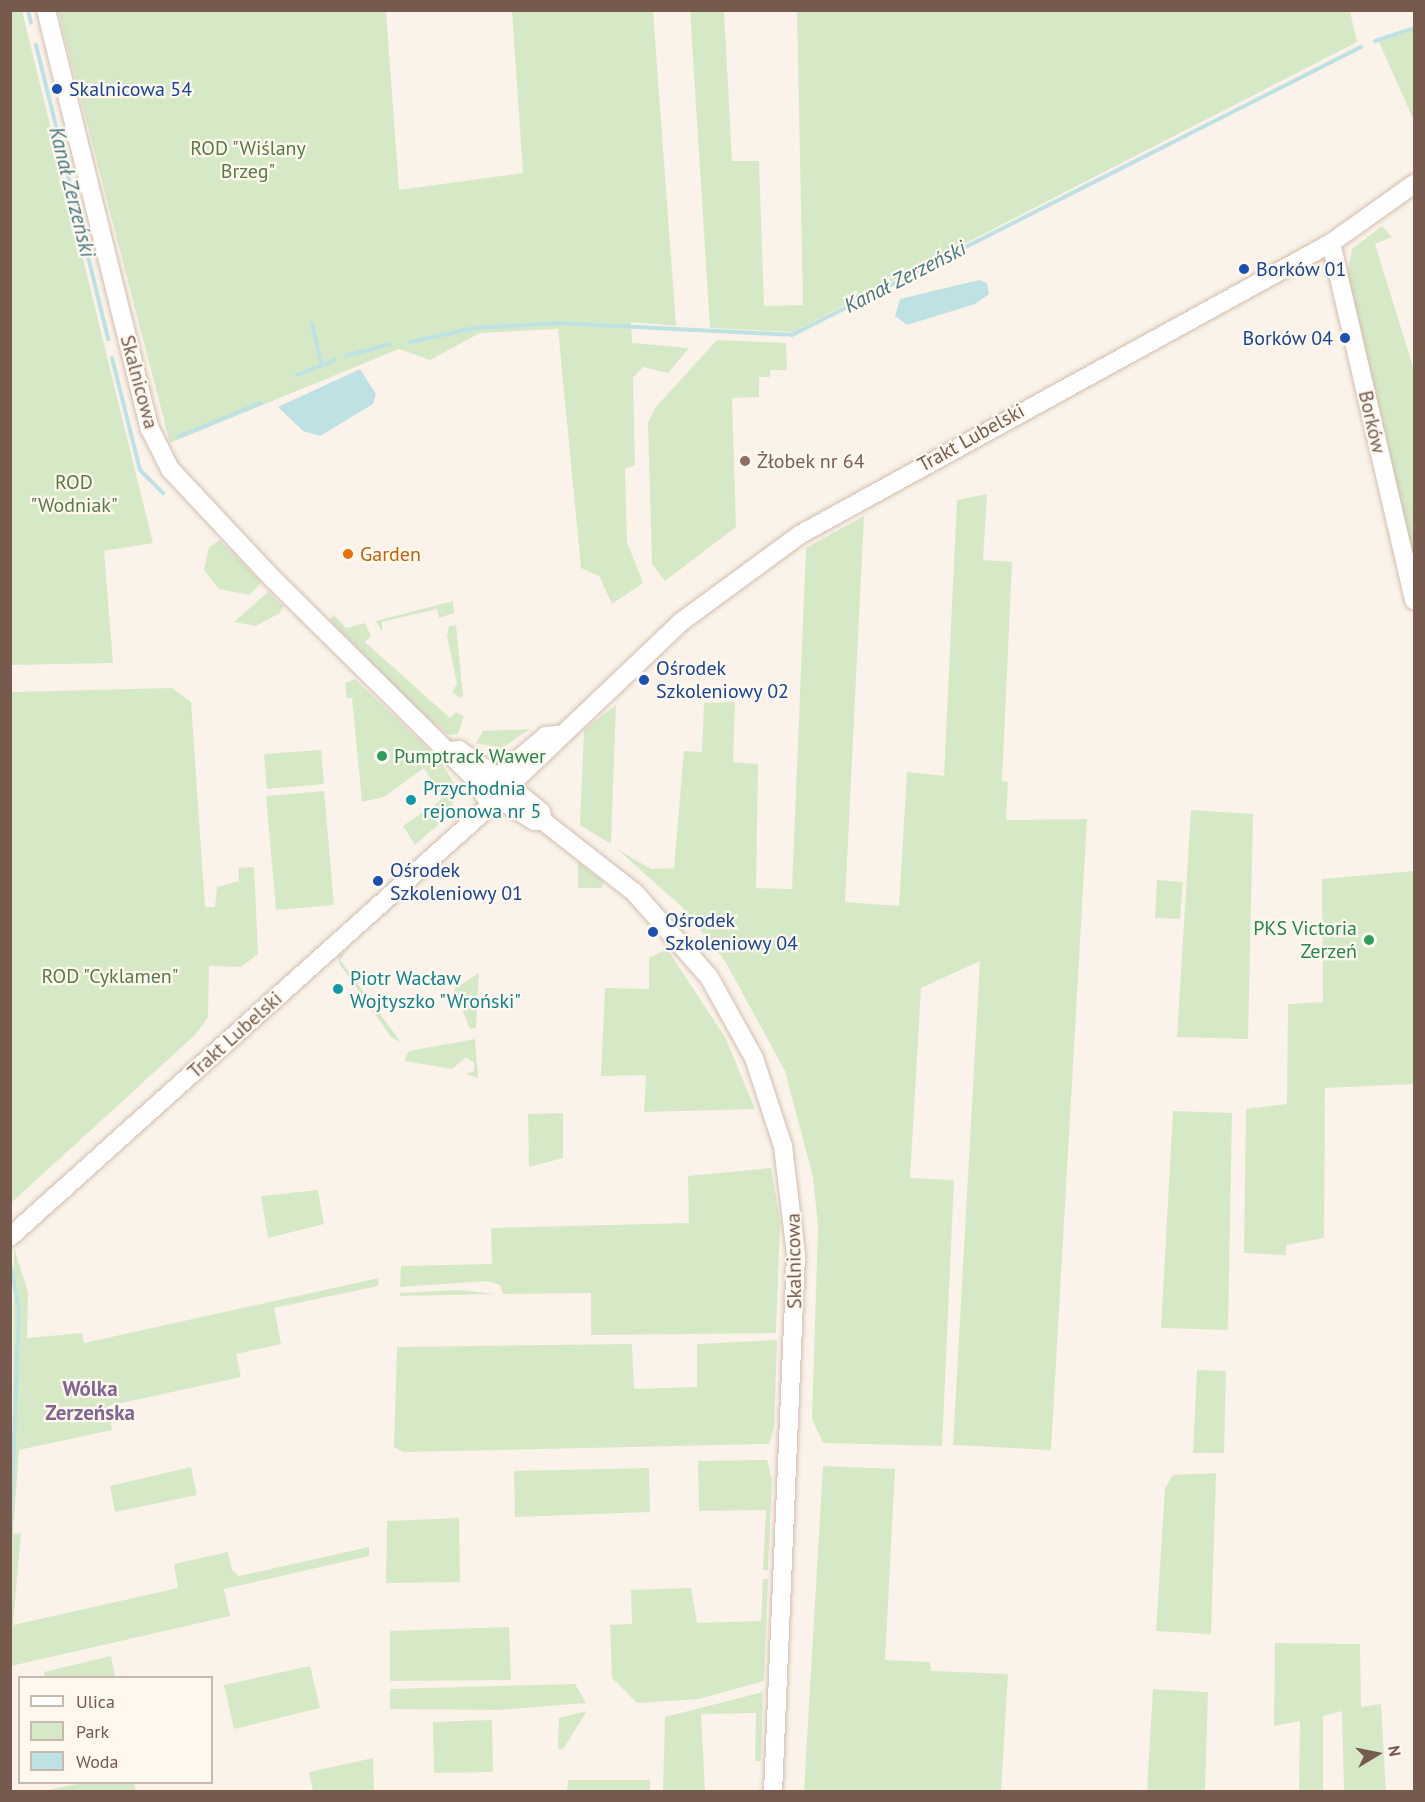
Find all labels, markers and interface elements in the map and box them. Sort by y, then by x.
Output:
place label: Skalnicowa 54 [69,77,192,101]
marker: Skalnicowa 54 [50,82,64,96]
water label: Kanał Zerzeński [44,124,100,260]
park label: ROD "Wiślany Brzeg" [190,137,306,184]
water label: Kanał Zerzeński [840,235,970,319]
place label: Borków 01 [1256,257,1347,281]
marker: Borków 01 [1237,262,1251,276]
place label: Borków 04 [1242,326,1333,350]
marker: Borków 04 [1338,331,1352,345]
street label: Skalnicowa [115,333,163,431]
street label: Borków [1353,388,1391,456]
street label: Trakt Lubelski [913,399,1029,477]
place label: Żłobek nr 64 [757,449,865,473]
marker: Żłobek nr 64 [738,454,752,468]
park label: ROD "Wodniak" [30,470,118,517]
place label: Garden [360,542,421,566]
marker: Garden [341,547,355,561]
place label: Ośrodek Szkoleniowy 02 [656,656,790,703]
marker: Ośrodek Szkoleniowy 02 [637,673,651,687]
place label: Pumptrack Wawer [394,744,547,768]
marker: Pumptrack Wawer [375,749,389,763]
place label: Przychodnia rejonowa nr 5 [423,777,541,824]
marker: Przychodnia rejonowa nr 5 [404,793,418,807]
place label: Ośrodek Szkoleniowy 01 [390,858,524,905]
marker: Ośrodek Szkoleniowy 01 [371,874,385,888]
place label: Ośrodek Szkoleniowy 04 [665,909,799,956]
place label: PKS Victoria Zerzeń [1253,916,1357,963]
marker: Ośrodek Szkoleniowy 04 [646,925,660,939]
marker: PKS Victoria Zerzeń [1362,933,1376,947]
park label: ROD "Cyklamen" [41,964,179,988]
place label: Piotr Wacław Wojtyszko "Wroński" [350,966,522,1013]
marker: Piotr Wacław Wojtyszko "Wroński" [331,982,345,996]
street label: Trakt Lubelski [183,987,287,1083]
street label: Skalnicowa [781,1213,807,1309]
district label: Wólka Zerzeńska [45,1376,135,1426]
legend [18,1676,213,1784]
text: Ulica [76,1690,115,1713]
text: Park [76,1720,109,1743]
north arrow [1347,1724,1407,1784]
text: N [1384,1744,1405,1758]
text: Woda [76,1750,118,1773]

